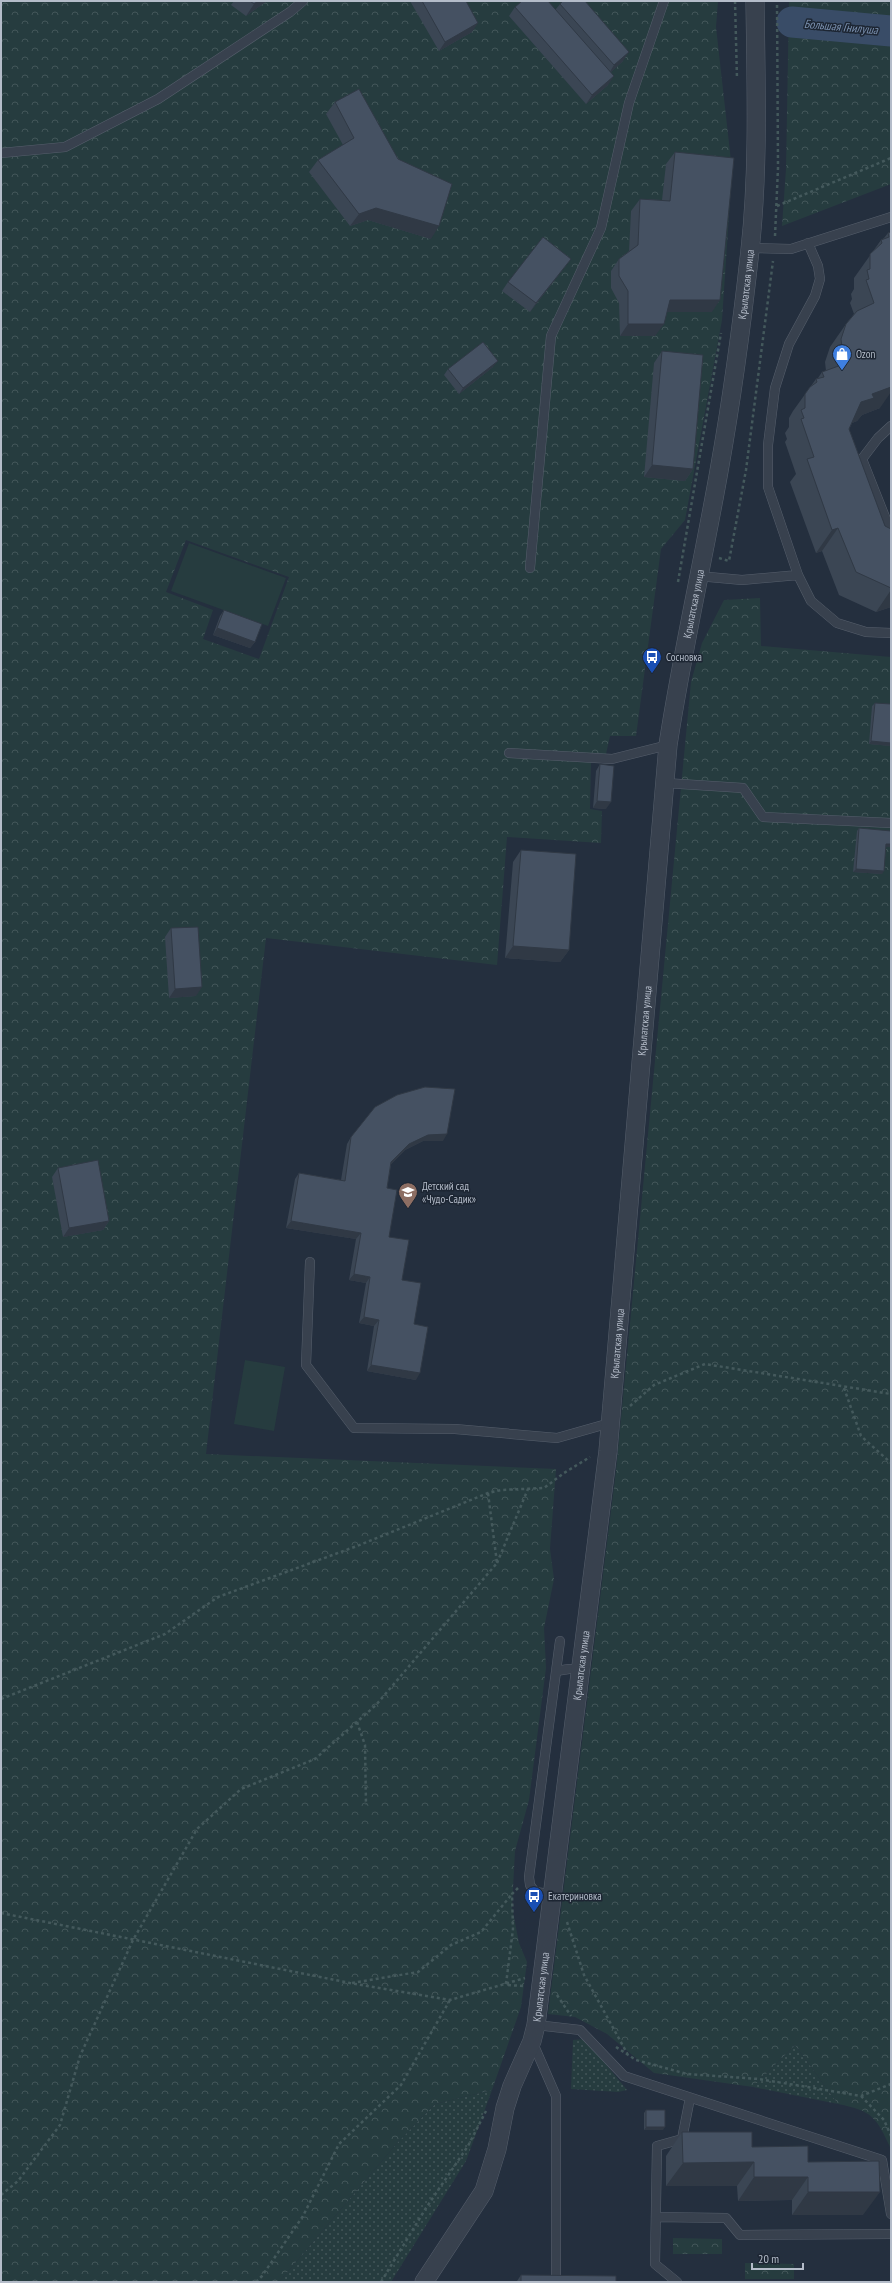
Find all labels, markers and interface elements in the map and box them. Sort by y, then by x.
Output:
water label: Большая Гнилуша [803,16,880,37]
street label: Крылатская улица [735,249,757,320]
shop icon: Ozon [831,343,853,371]
place label: Ozon [856,347,875,361]
street label: Крылатская улица [680,568,707,640]
bus stop icon: Сосновка [641,646,663,674]
place label: Сосновка [666,650,702,664]
street label: Крылатская улица [635,985,655,1056]
place label: Детский сад «Чудо-Садик» [422,1179,476,1206]
school or university icon: Детский сад «Чудо-Садик» [397,1181,419,1209]
street label: Крылатская улица [607,1308,627,1379]
street label: Крылатская улица [570,1630,592,1701]
bus stop icon: Екатериновка [523,1885,545,1913]
place label: Екатериновка [548,1889,602,1903]
street label: Крылатская улица [529,1951,552,2023]
scale bar [752,2245,803,2271]
text: 20 m [758,2251,779,2266]

